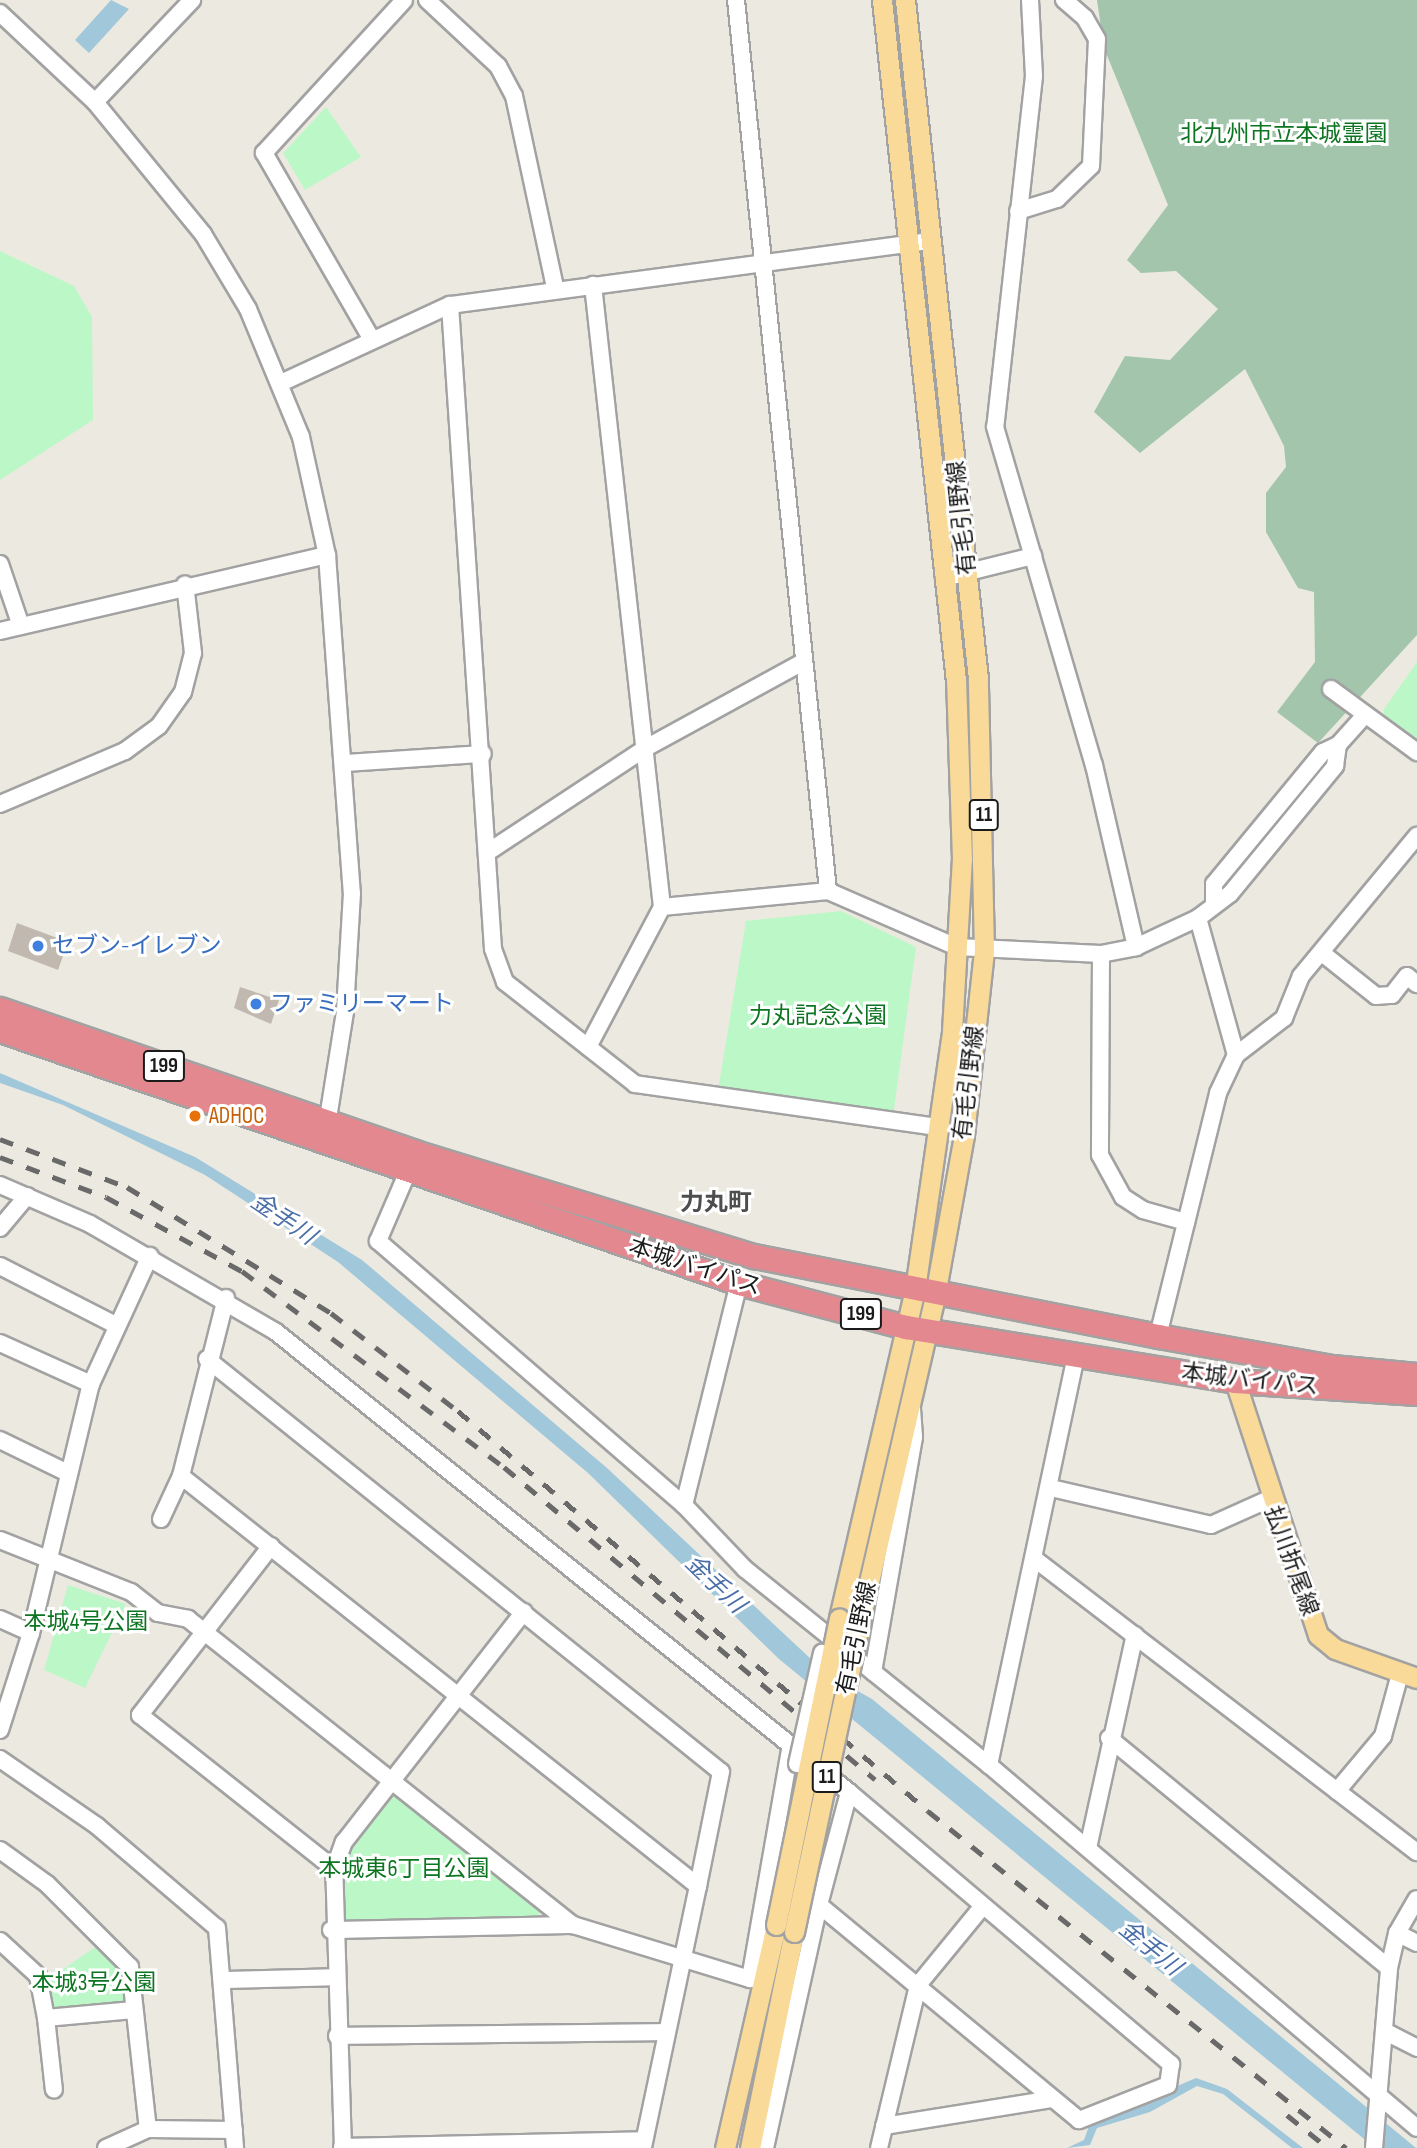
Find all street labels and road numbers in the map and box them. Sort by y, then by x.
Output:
street label: 有毛引野線 [942,459,982,577]
road number: 11 [968,798,1000,832]
street label: 有毛引野線 [948,1024,990,1142]
road number: 199 [141,1048,187,1084]
street label: 本城バイパス [625,1233,765,1301]
road number: 199 [838,1296,884,1332]
street label: 本城バイパス [1180,1359,1320,1401]
street label: 払川折尾線 [1258,1502,1324,1620]
street label: 有毛引野線 [832,1579,882,1697]
road number: 11 [811,1760,843,1795]

